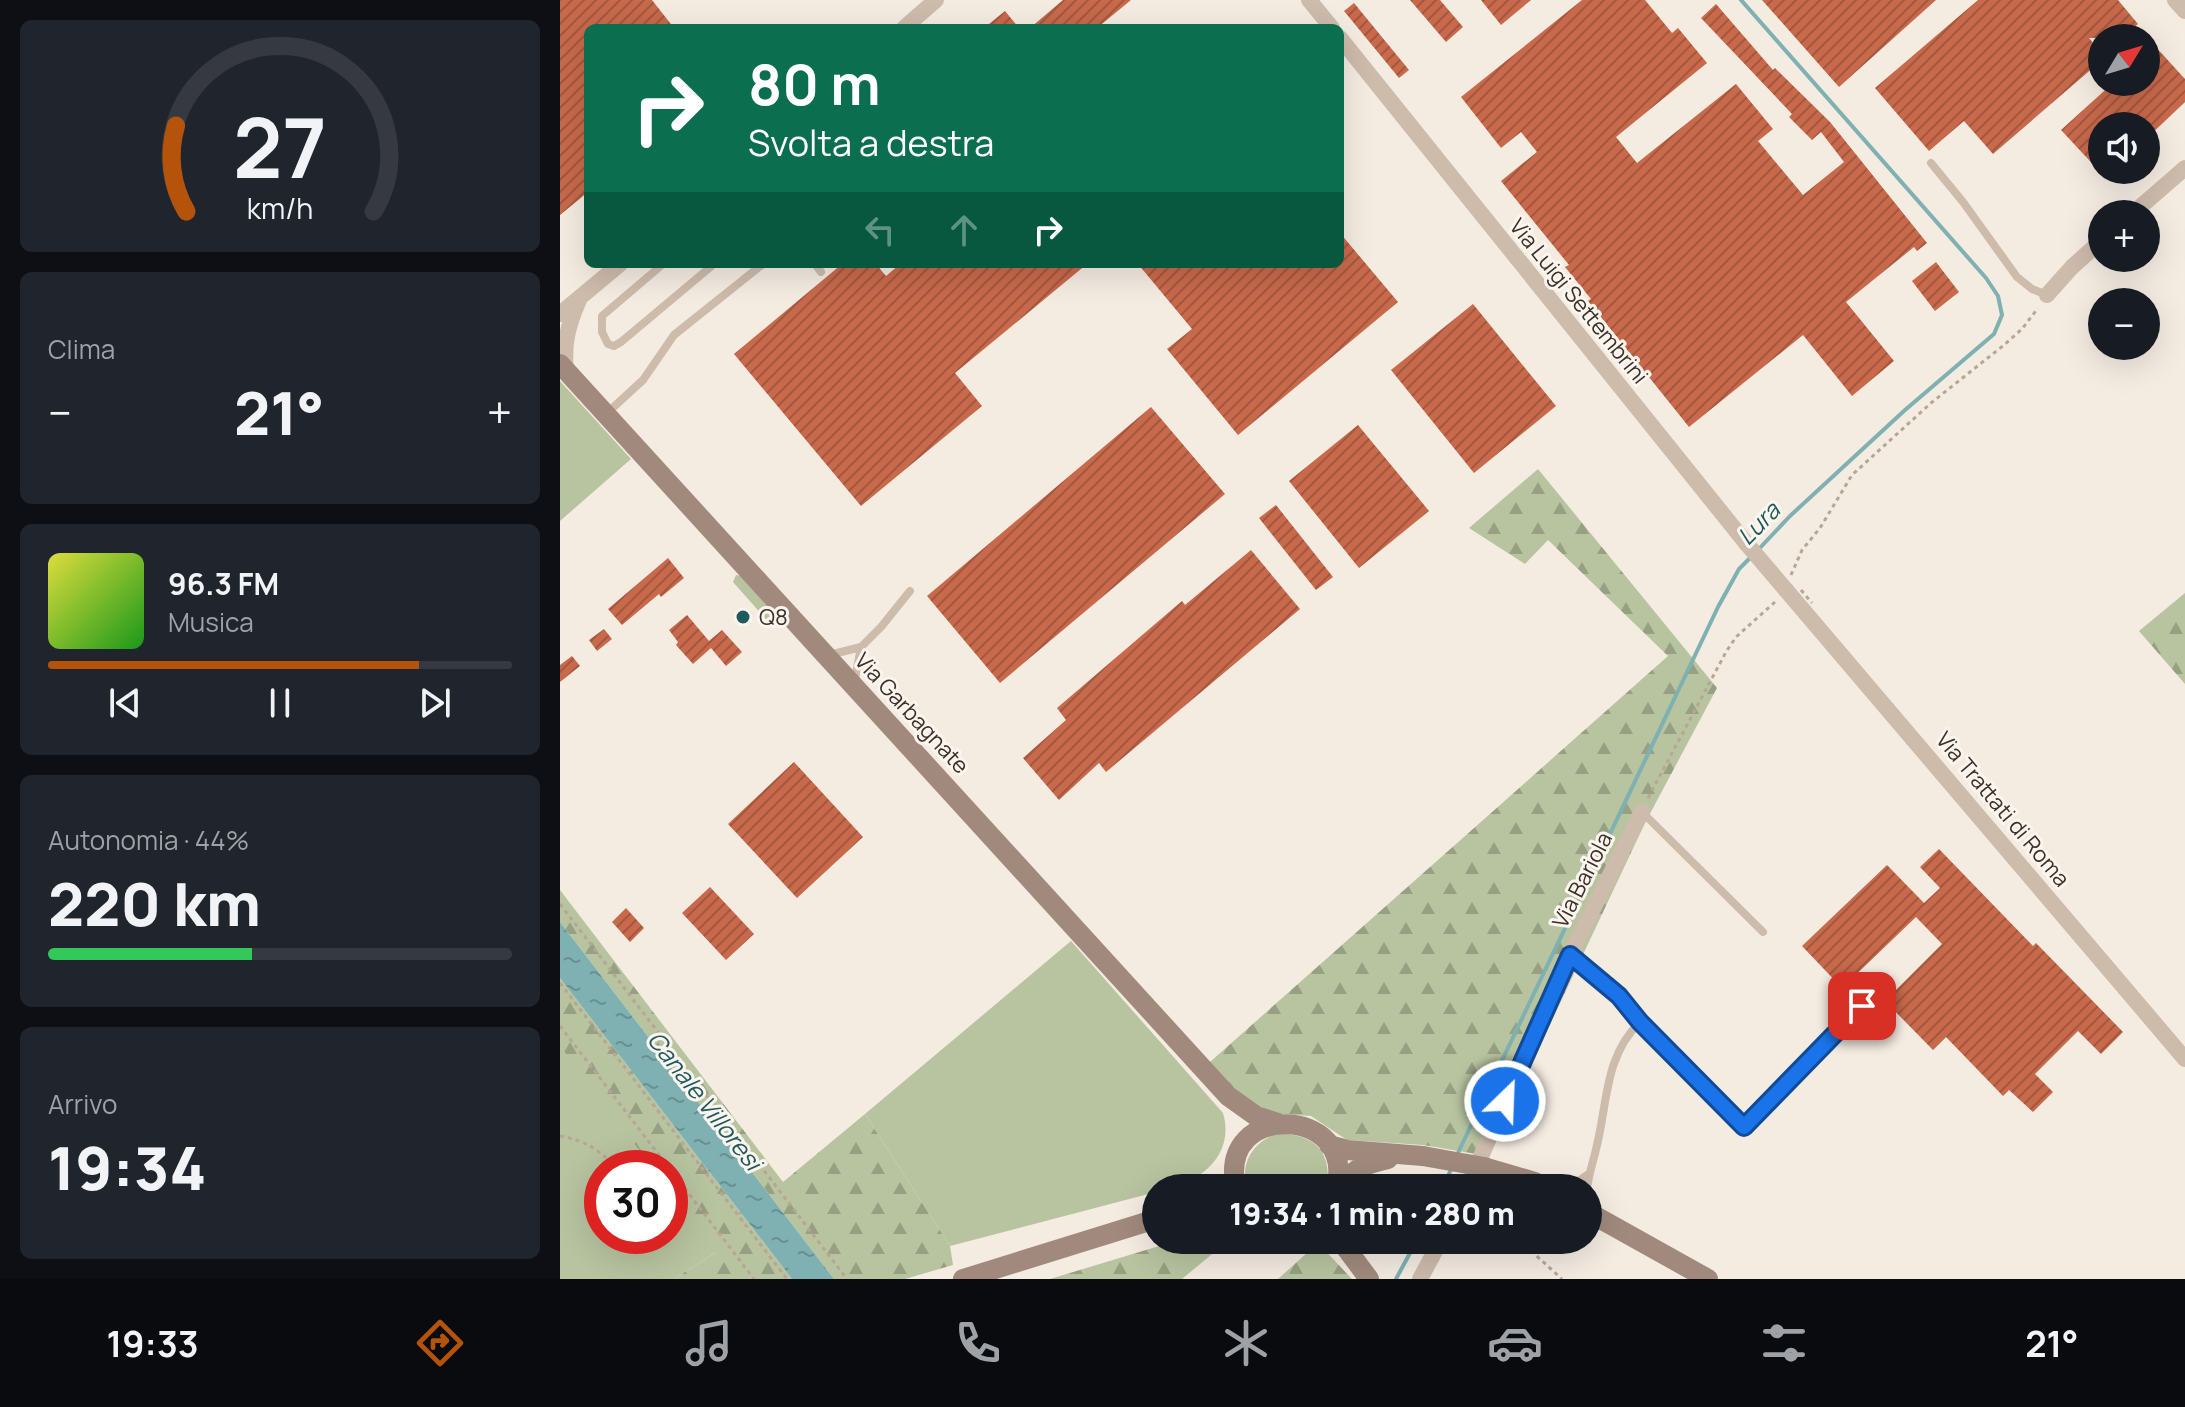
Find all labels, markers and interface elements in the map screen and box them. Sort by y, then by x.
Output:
north arrow [2088,24,2160,96]
map controls [2088,24,2160,360]
text: 80 m [748,45,881,122]
icon: right [616,56,720,160]
text: 27 [233,88,327,202]
button: sound [2088,112,2160,184]
text: Svolta a destra [748,118,994,167]
text: km/h [247,189,313,228]
button: + [2088,200,2160,272]
icon: left [858,208,902,252]
icon: ahead [942,208,986,252]
icon: right [1026,208,1070,252]
street label: Via Luigi Settembrini [1503,212,1655,390]
button: − [2088,288,2160,360]
text: Clima [48,331,115,367]
text: 21° [234,371,324,453]
text: − [48,382,72,442]
text: + [487,382,512,442]
water label: Lura [1729,493,1788,552]
text: 96.3 FM [168,563,279,604]
place label: Q8 [759,602,788,632]
text: Musica [168,604,254,640]
marker: Q8 [734,608,752,626]
street label: Via Garbagnate [848,646,976,780]
icon: previous [103,681,147,725]
icon: pause [258,681,302,725]
icon: next [413,681,457,725]
street label: Via Trattati di Roma [1929,725,2077,893]
text: Autonomia · 44% [48,822,249,858]
street label: Via Bariola [1545,827,1619,933]
text: 220 km [48,862,261,944]
pin [1828,972,1896,1040]
icon: arrive [1840,984,1884,1028]
water label: Canale Villoresi [640,1024,772,1179]
position arrow [1463,1059,1547,1143]
text: Arrivo [48,1086,117,1122]
text: 19:34 [48,1126,206,1208]
speed limit sign: 30 [584,1150,688,1254]
text: 19:34 · 1 min · 280 m [1229,1193,1515,1234]
icon: directions [412,1315,468,1371]
icon: music [681,1315,737,1371]
icon: phone [950,1315,1006,1371]
icon: climate [1218,1315,1274,1371]
icon: car [1487,1315,1543,1371]
icon: filters [1756,1315,1812,1371]
text: 19:33 [106,1319,199,1368]
text: 21° [2025,1319,2079,1368]

